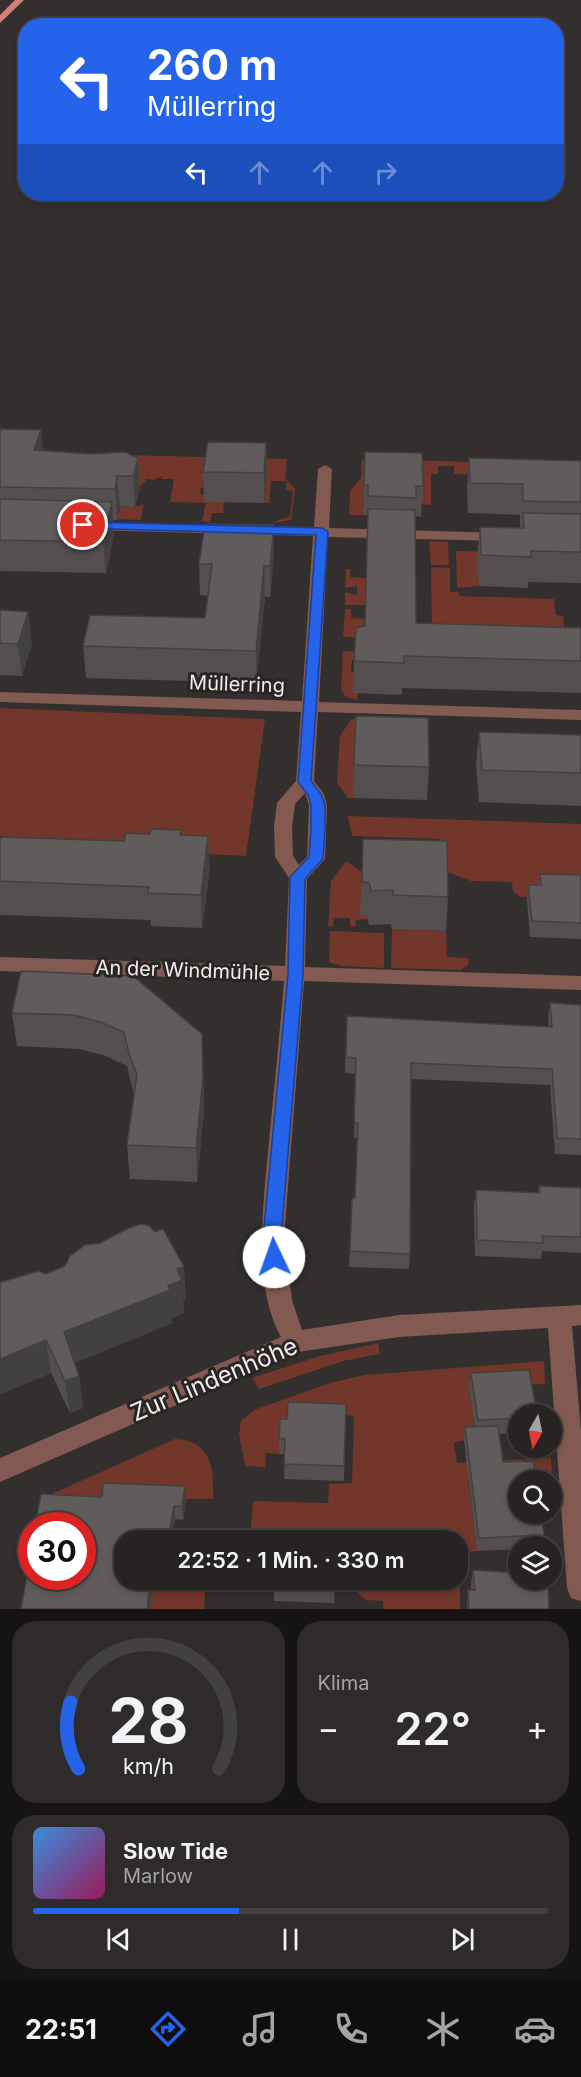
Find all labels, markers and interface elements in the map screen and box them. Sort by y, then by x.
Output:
text: 260 m [147,39,277,90]
icon: left [48,42,126,120]
text: Müllerring [147,90,276,123]
icon: left [180,156,213,189]
icon: ahead [243,156,276,189]
icon: ahead [306,156,339,189]
icon: right [369,156,402,189]
pin [57,499,108,550]
icon: arrive [66,508,99,541]
street label: Müllerring [189,670,285,698]
street label: An der Windmühle [95,955,271,985]
position arrow [242,1225,306,1289]
street label: Zur Lindenhöhe [126,1331,302,1427]
north arrow [508,1404,562,1458]
map controls [508,1404,562,1590]
button: search [508,1470,562,1524]
speed limit sign: 30 [18,1512,96,1590]
button: layers [508,1536,562,1590]
text: 22:52 · 1 Min. · 330 m [178,1547,404,1573]
text: Klima [318,1671,369,1695]
text: 28 [108,1683,188,1758]
text: 22° [394,1701,471,1756]
text: − [318,1708,339,1748]
text: + [526,1708,548,1748]
text: km/h [123,1753,174,1779]
text: Slow Tide [123,1838,228,1864]
text: Marlow [123,1864,193,1888]
icon: previous [102,1923,135,1956]
icon: pause [274,1923,307,1956]
icon: next [446,1923,479,1956]
icon: directions [147,2008,189,2050]
icon: music [239,2008,281,2050]
icon: phone [330,2008,372,2050]
icon: climate [422,2008,464,2050]
icon: car [514,2008,556,2050]
text: 22:51 [25,2013,97,2046]

